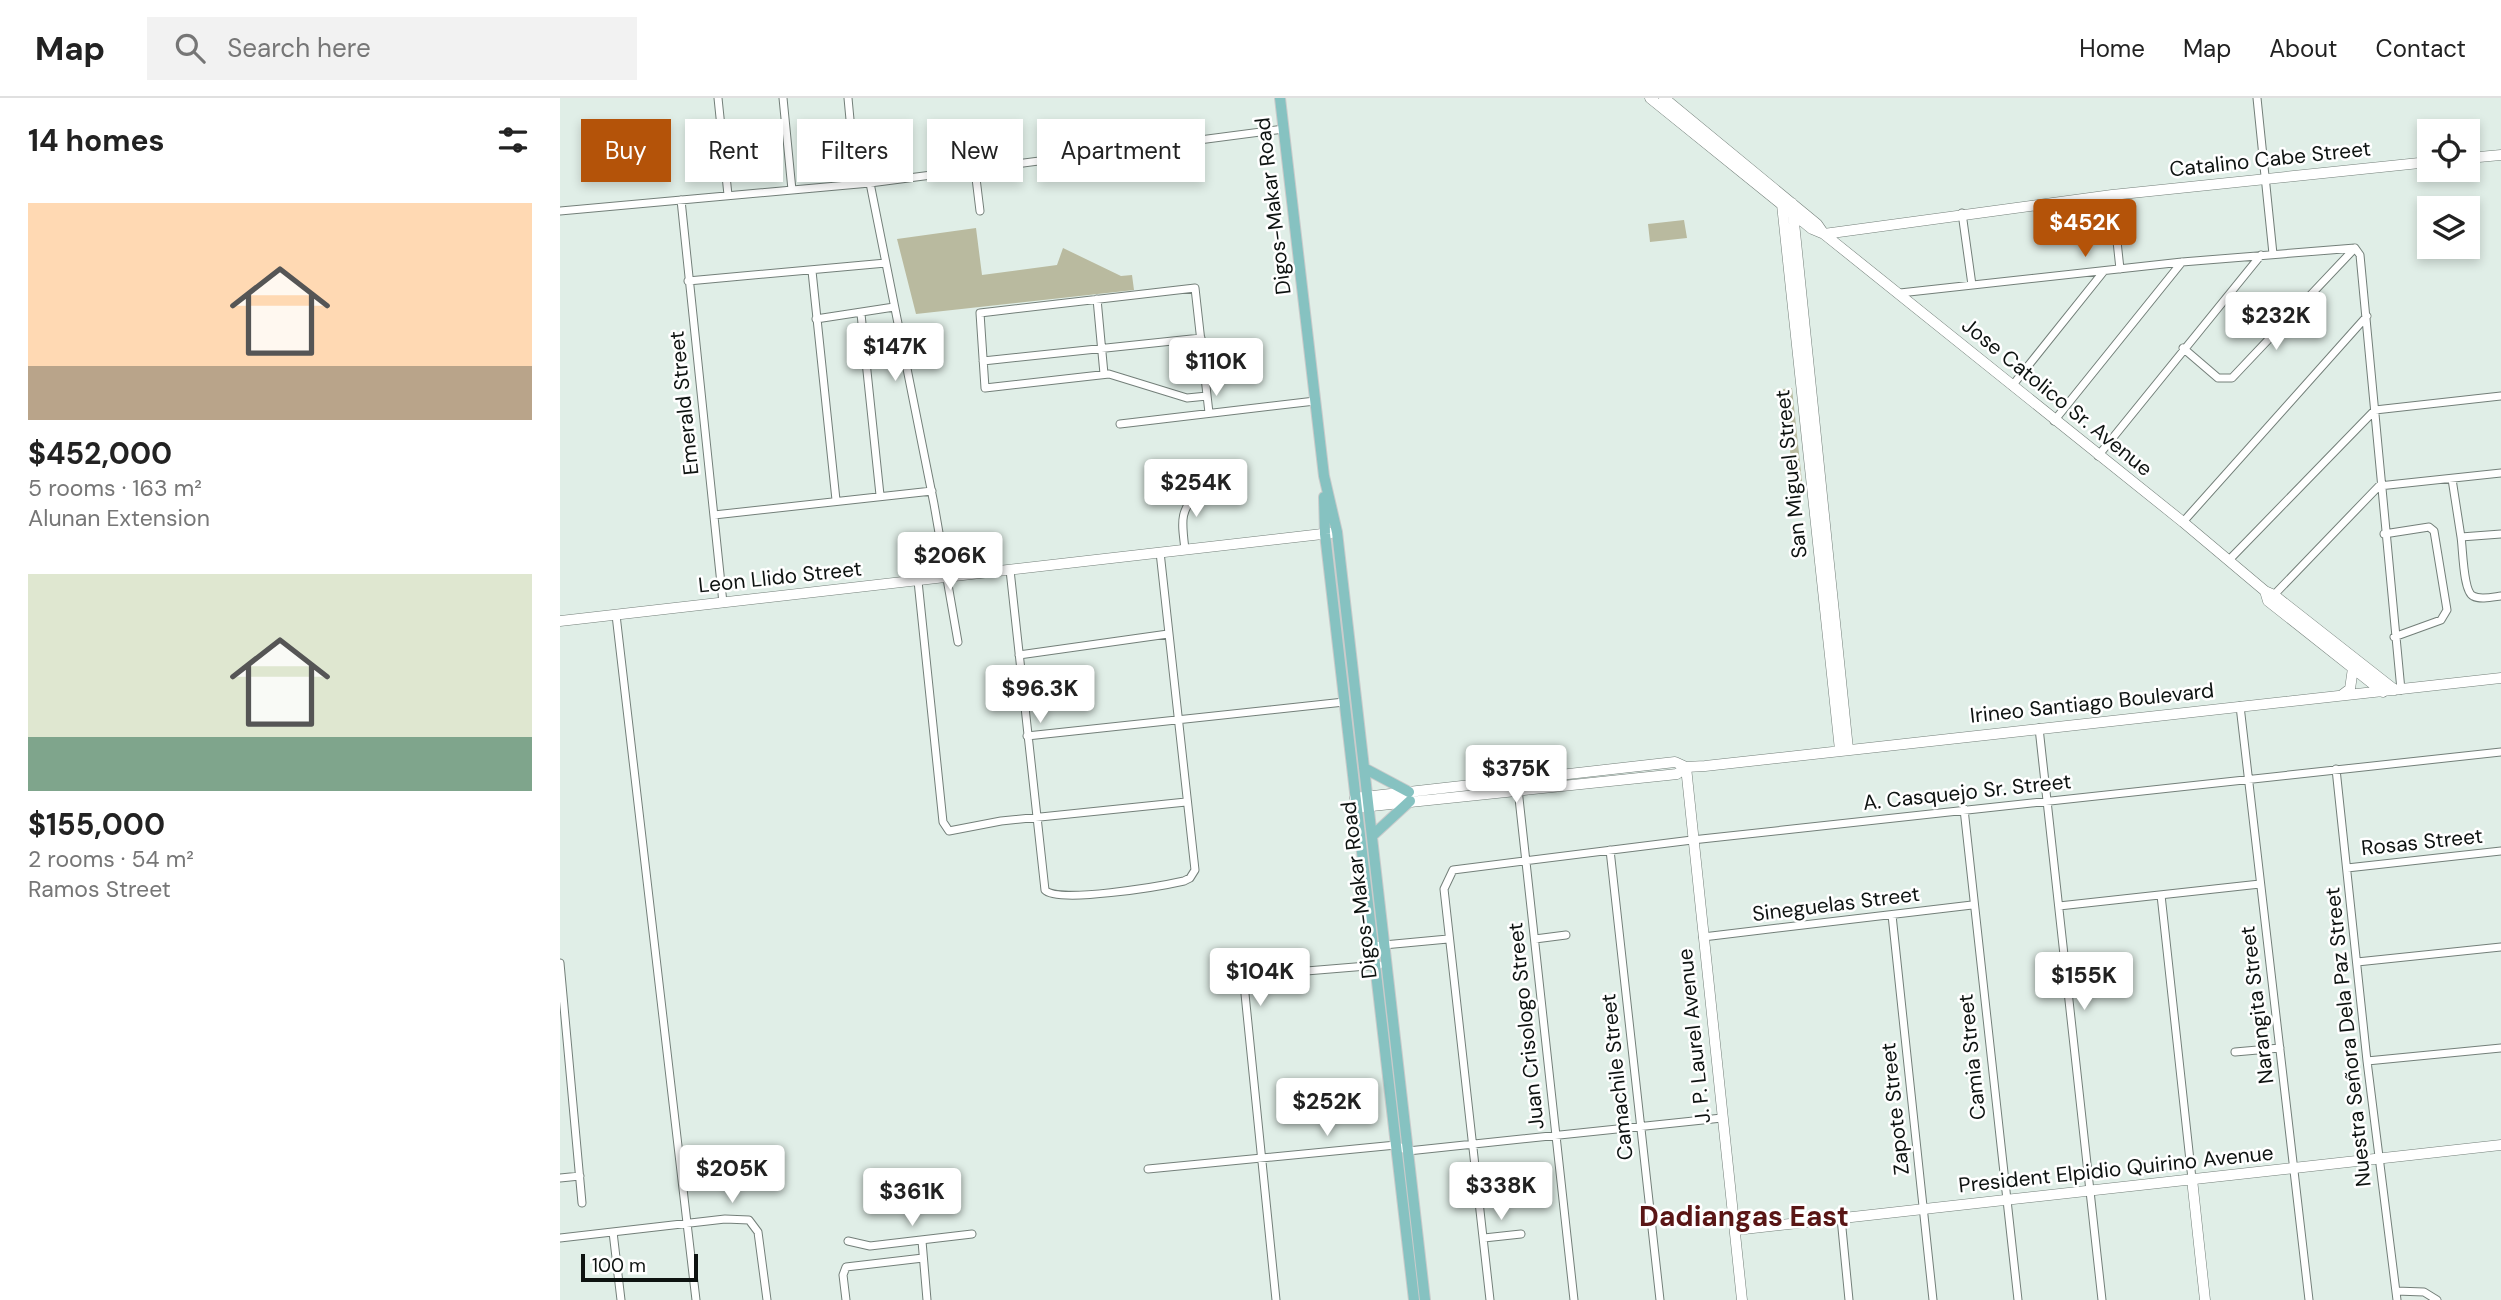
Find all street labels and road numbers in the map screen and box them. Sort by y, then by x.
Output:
street label: Digos-Makar Road [1248,116,1298,296]
street label: Catalino Cabe Street [2168,135,2372,183]
street label: Jose Catolico Sr. Avenue [1956,311,2158,483]
street label: Emerald Street [663,330,705,476]
street label: San Miguel Street [1768,388,1814,560]
street label: Leon Llido Street [697,554,863,600]
street label: Irineo Santiago Boulevard [1969,676,2215,730]
street label: A. Casquejo Sr. Street [1861,767,2073,817]
street label: Digos-Makar Road [1334,800,1384,980]
street label: Rosas Street [2360,822,2484,862]
street label: Sineguelas Street [1751,880,1921,928]
street label: Nuestra Señora Dela Paz Street [2318,886,2378,1188]
street label: Juan Crisologo Street [1501,921,1551,1131]
street label: Narangita Street [2233,925,2281,1085]
street label: J. P. Laurel Avenue [1671,947,1717,1125]
street label: Camachile Street [1594,992,1640,1162]
street label: Camia Street [1951,993,1993,1121]
street label: Zapote Street [1874,1041,1916,1177]
street label: President Elpidio Quirino Avenue [1957,1139,2275,1199]

